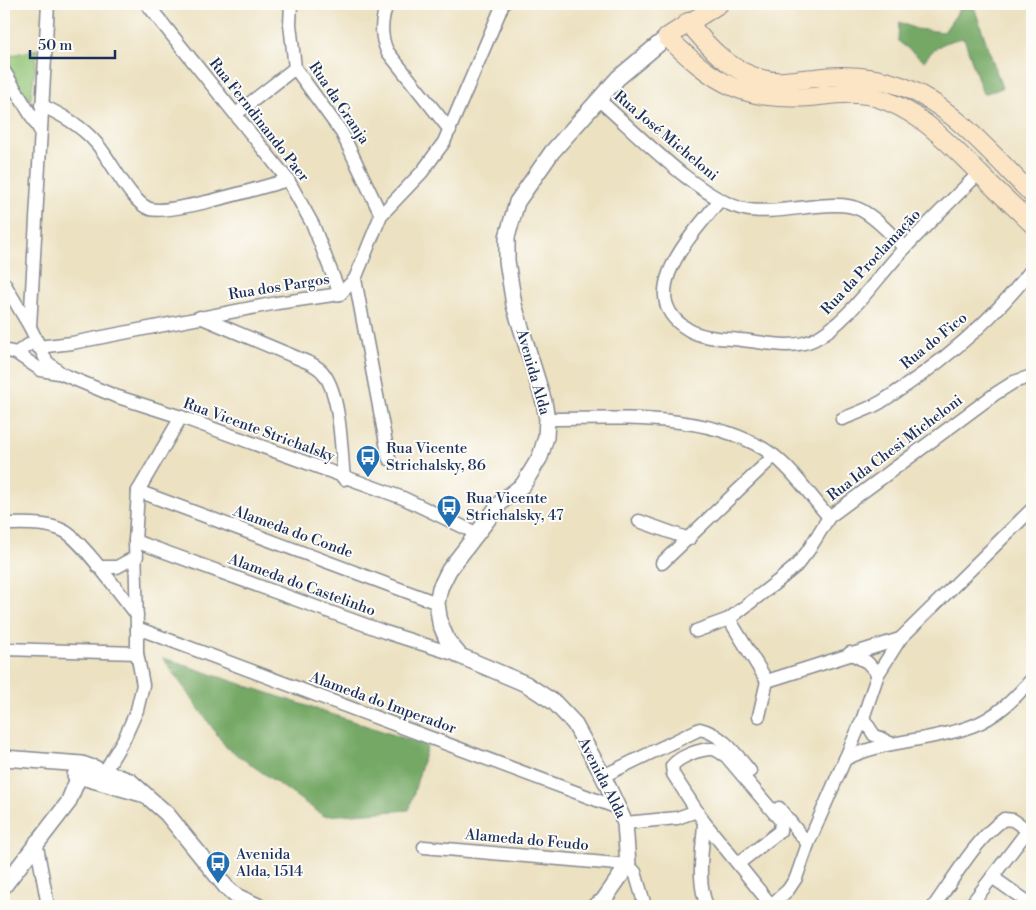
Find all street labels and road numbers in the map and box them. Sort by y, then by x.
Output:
street label: Rua Ferndinando Paer [205,54,314,186]
street label: Rua da Granja [304,58,374,148]
street label: Rua José Micheloni [610,87,722,185]
street label: Rua da Proclamação [817,205,925,319]
street label: Rua dos Pargos [227,270,331,304]
street label: Rua do Fico [897,308,971,374]
street label: Avenida Alda [511,326,554,417]
street label: Rua Ida Chesi Micheloni [823,391,967,505]
street label: Rua Vicente Strichalsky [181,394,338,467]
street label: Alameda do Conde [230,501,355,562]
street label: Alameda do Castelinho [225,549,378,620]
street label: Alameda do Imperador [306,667,459,739]
street label: Avenida Alda [573,733,631,822]
street label: Alameda do Feudo [463,825,590,855]

